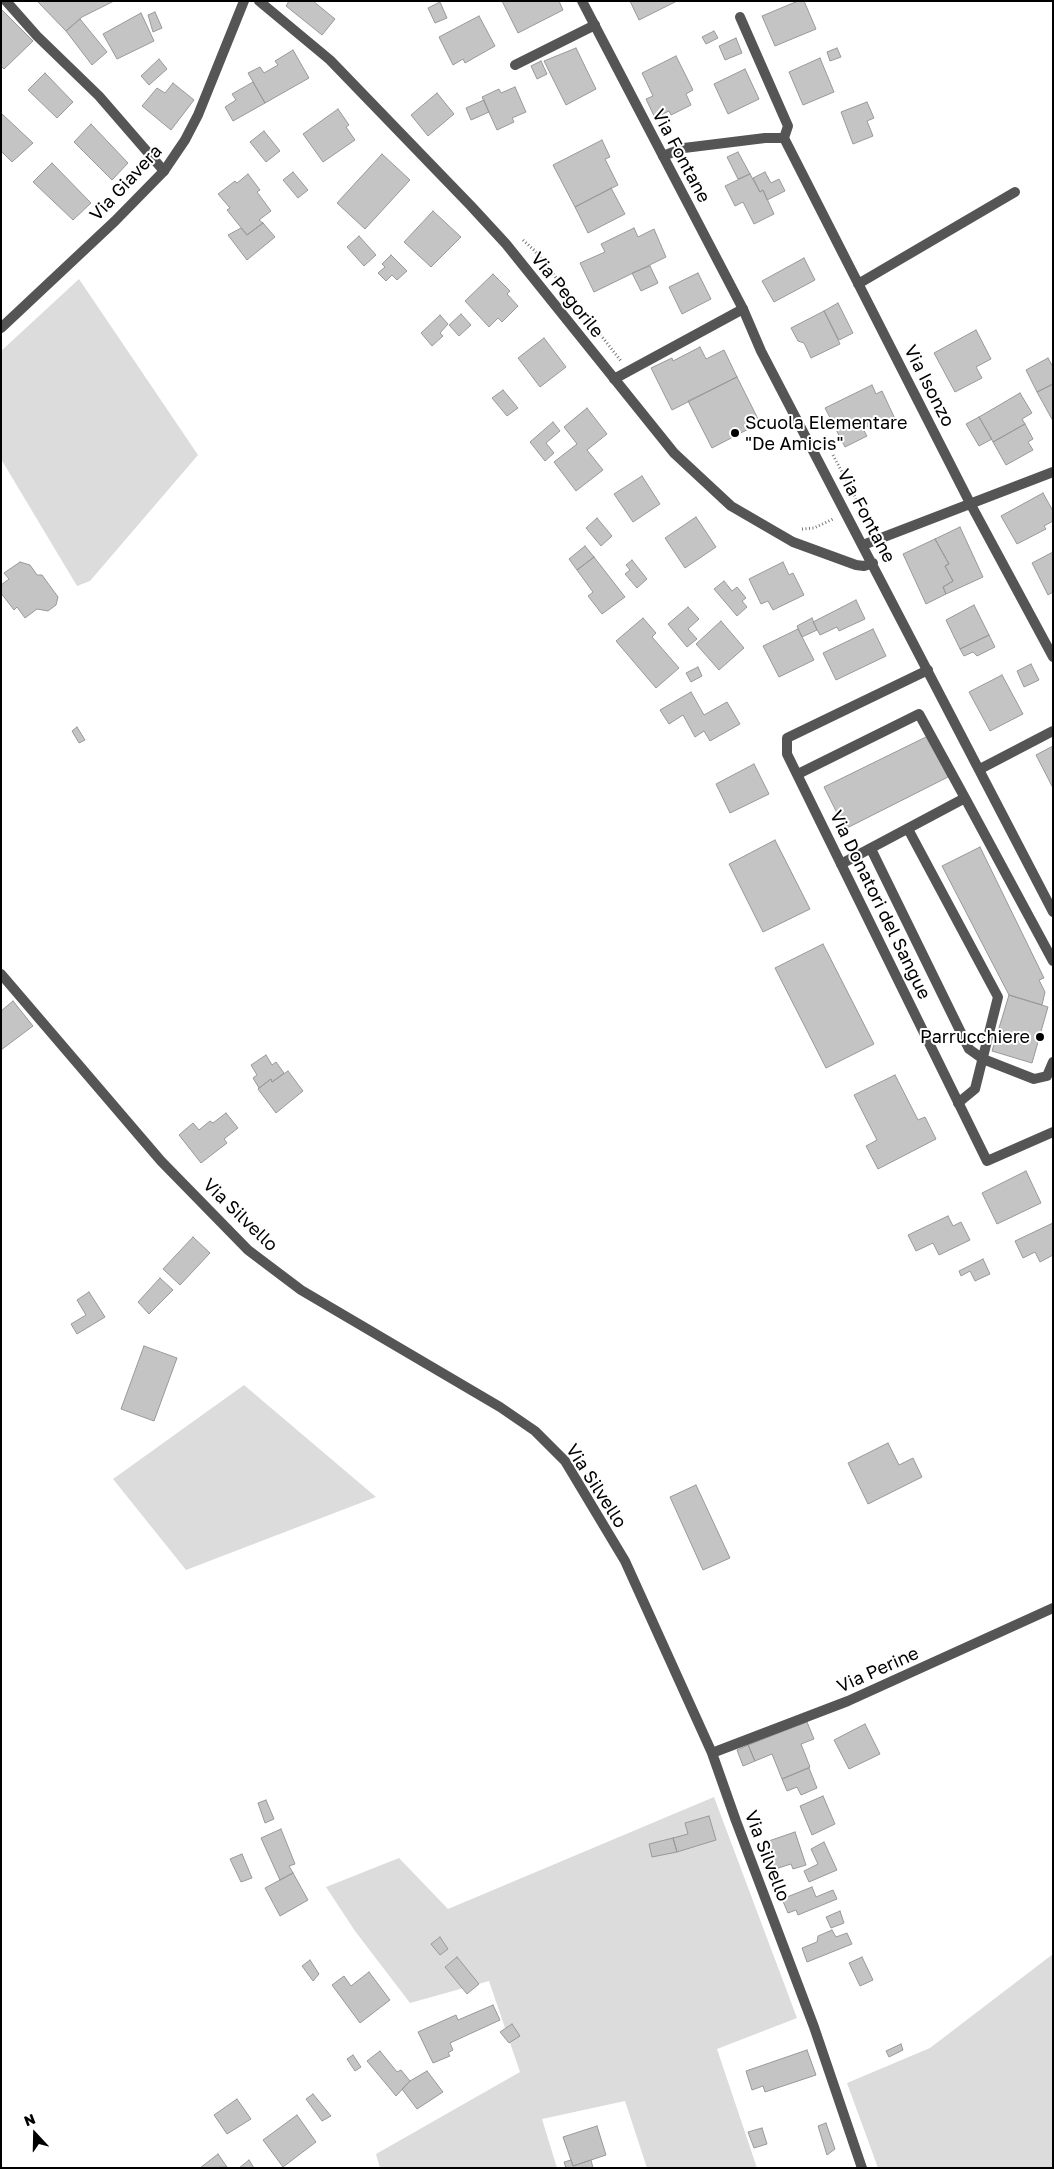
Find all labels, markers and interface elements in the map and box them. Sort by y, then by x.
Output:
street label: Via Fontane [647,106,715,206]
street label: Via Giavera [85,141,167,225]
street label: Via Pegorile [526,248,608,342]
street label: Via Isonzo [899,342,959,430]
place label: Scuola Elementare "De Amicis" [745,412,907,454]
marker: Scuola Elementare "De Amicis" [729,427,741,439]
street label: Via Fontane [832,466,900,566]
street label: Via Donatori del Sangue [825,807,935,1003]
place label: Parrucchiere [920,1026,1030,1048]
marker: Parrucchiere [1034,1031,1046,1043]
street label: Via Silvello [198,1174,282,1256]
street label: Via Silvello [561,1440,631,1532]
street label: Via Perine [834,1642,922,1698]
street label: Via Silvello [740,1808,794,1904]
north arrow [10,2109,60,2159]
text: N [21,2110,37,2129]

